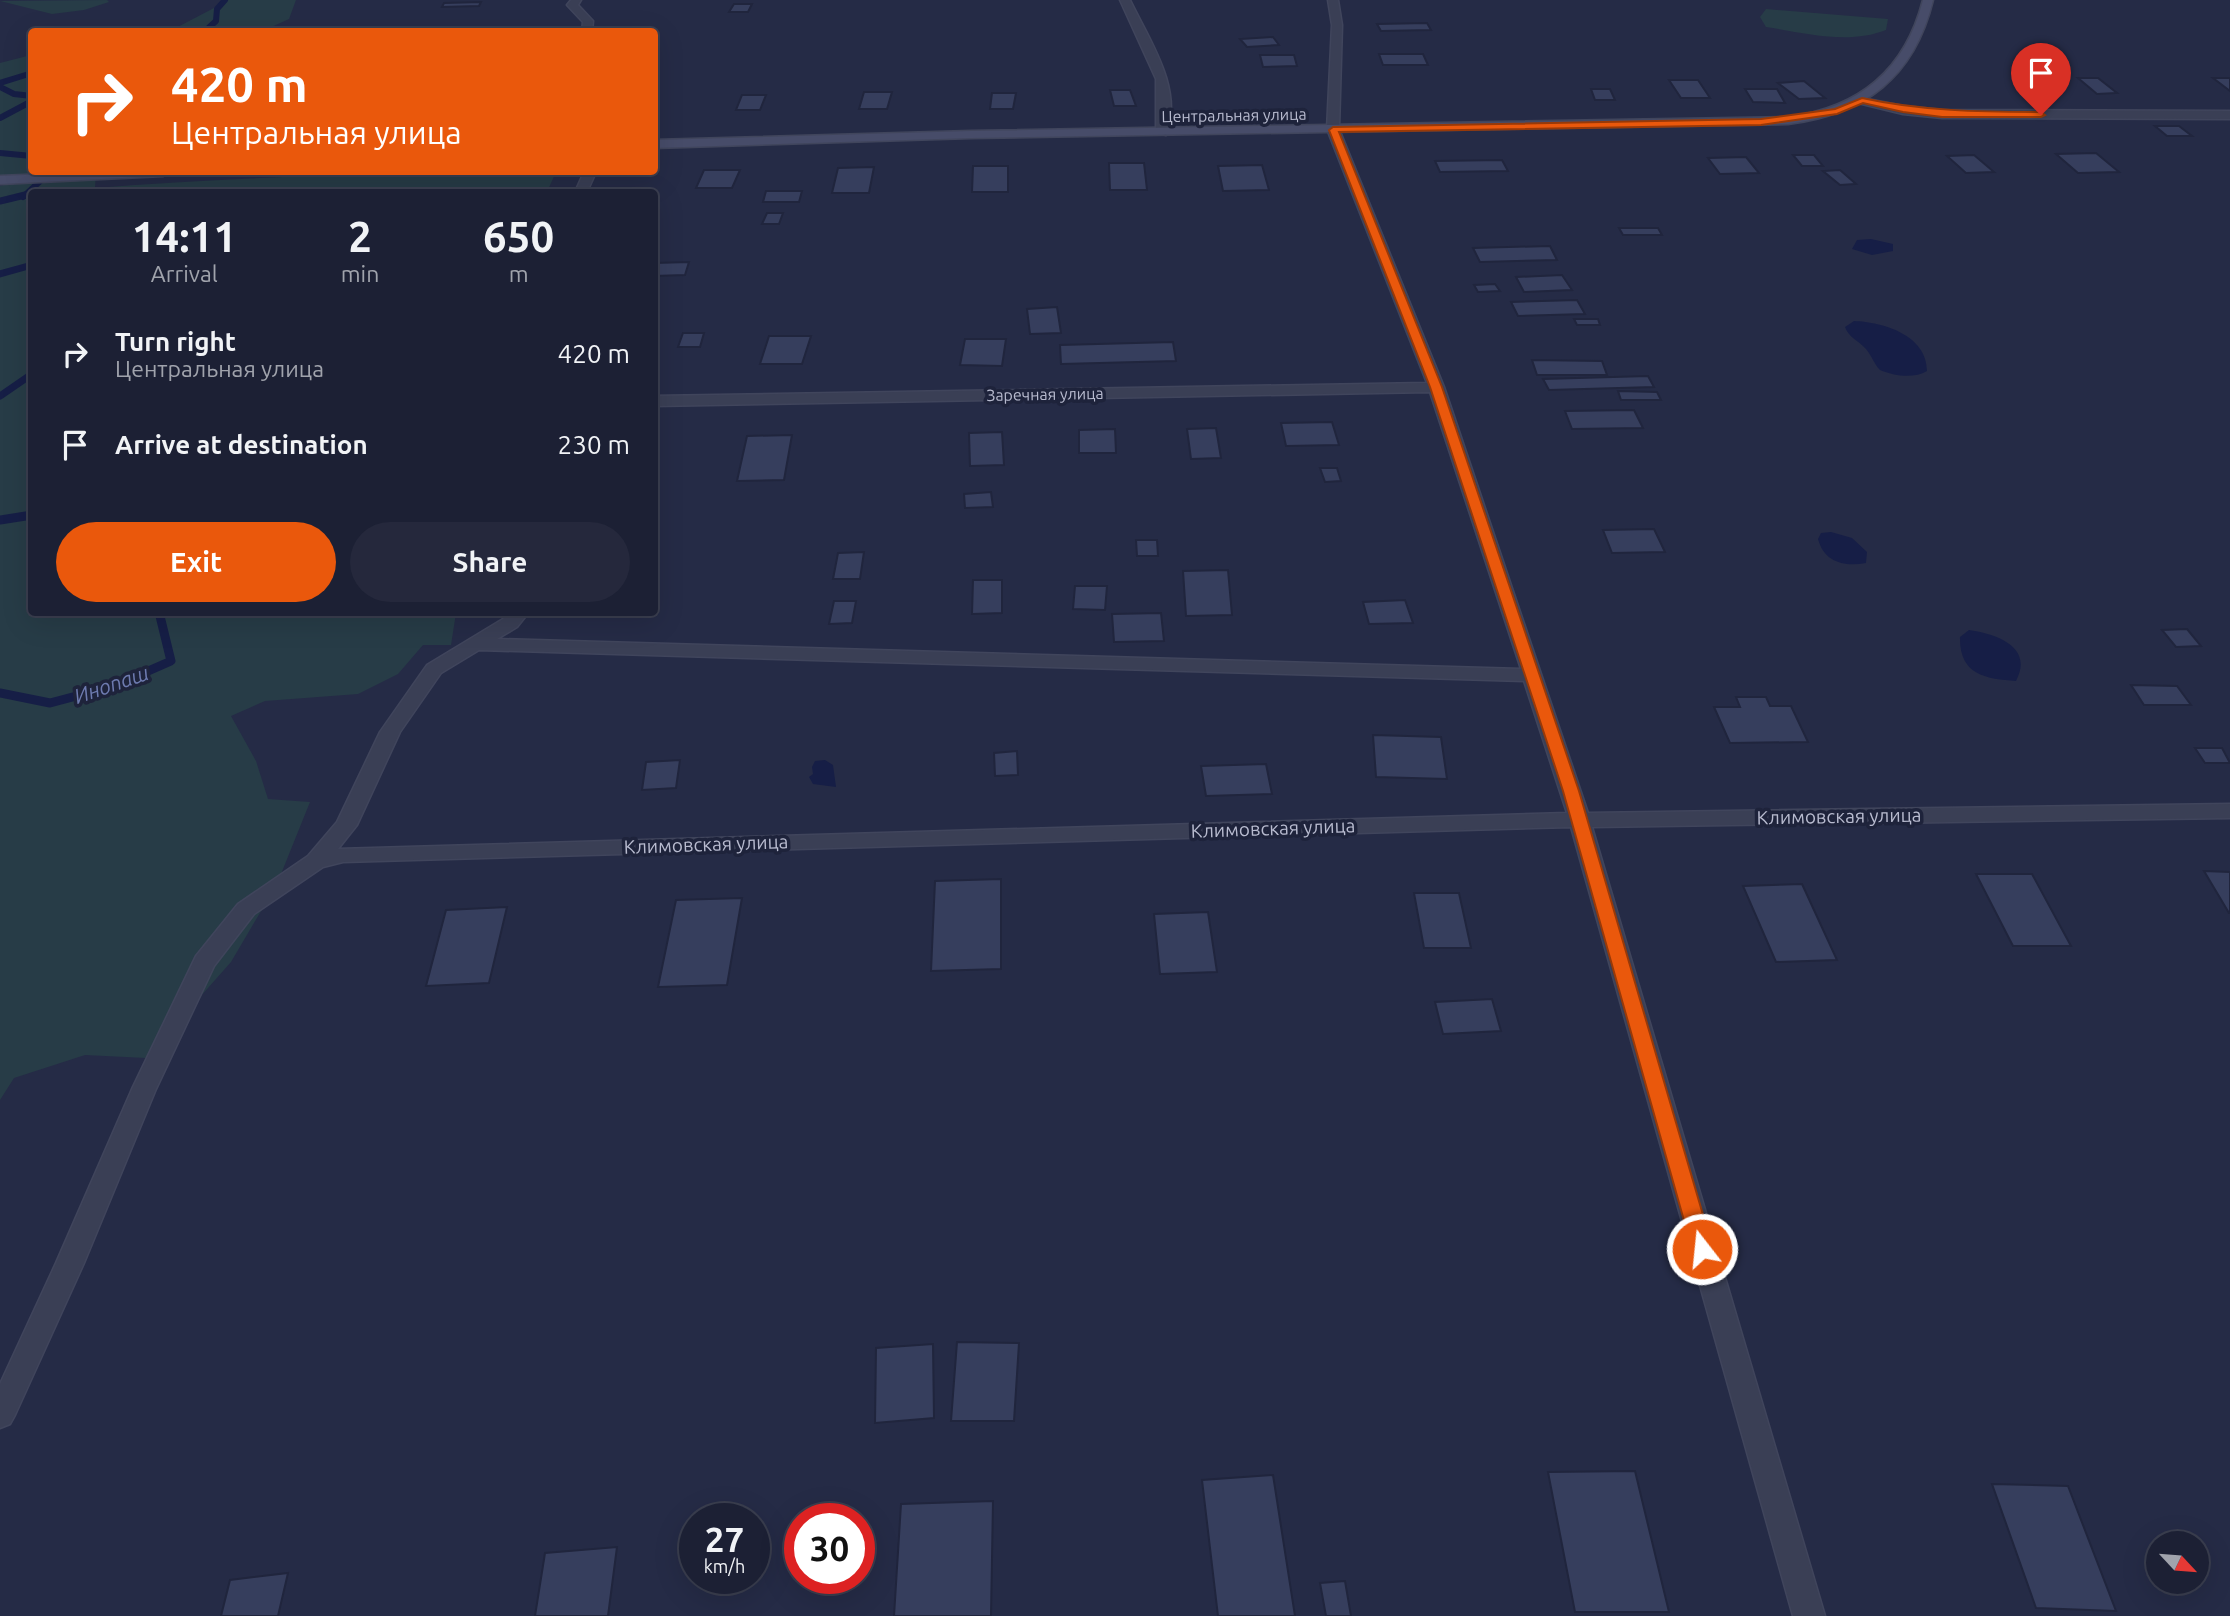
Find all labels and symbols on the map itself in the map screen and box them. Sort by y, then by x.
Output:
pin [2011,43,2071,115]
street label: Центральная улица [1161,105,1307,125]
street label: Заречная улица [986,384,1104,404]
water label: Инопаш [70,660,152,708]
street label: Климовская улица [1756,804,1922,828]
street label: Климовская улица [1190,814,1356,842]
street label: Климовская улица [623,830,789,858]
position arrow [1665,1212,1739,1286]
speed limit sign: 30 [784,1503,875,1594]
north arrow [2146,1531,2208,1594]

